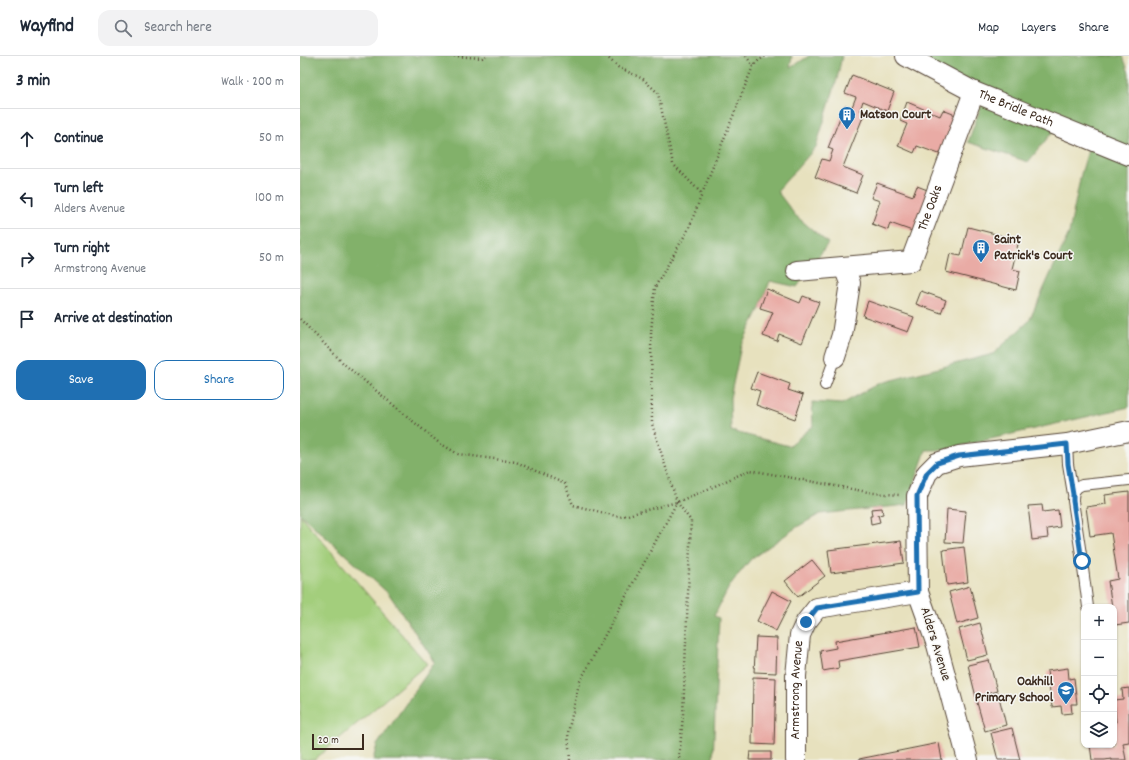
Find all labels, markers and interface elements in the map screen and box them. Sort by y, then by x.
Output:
search box [98,10,378,46]
text: Wayfind [20,14,74,41]
icon: search [112,17,134,39]
text: Search here [144,17,212,39]
text: Map [978,18,999,38]
text: Layers [1021,18,1056,38]
text: Share [1078,18,1109,38]
text: 3 min [16,70,50,94]
text: Walk · 200 m [221,73,284,92]
street label: The Bridle Path [975,85,1056,133]
building icon: Matson Court [837,105,857,130]
place label: Matson Court [860,105,932,125]
icon: ahead [16,128,38,150]
text: Continue [54,128,103,150]
text: 50 m [259,129,284,148]
text: Turn left [54,178,103,200]
street label: The Oaks [913,182,948,234]
icon: left [16,188,38,210]
text: 100 m [255,189,284,208]
text: Alders Avenue [54,200,125,219]
place label: Saint Patrick's Court [994,230,1073,266]
text: Turn right [54,238,110,260]
building icon: Saint Patrick's Court [971,238,991,263]
icon: right [16,248,38,270]
text: 50 m [259,249,284,268]
text: Armstrong Avenue [54,260,146,279]
icon: arrive [16,308,38,330]
text: Arrive at destination [54,308,172,330]
button: Save [16,360,146,400]
button: Share [154,360,284,400]
route start [1073,552,1091,570]
map controls [1081,604,1117,748]
button: + [1081,604,1117,640]
street label: Alders Avenue [914,605,956,683]
route end [797,613,815,631]
street label: Armstrong Avenue [786,640,809,740]
button: − [1081,640,1117,676]
place label: Oakhill Primary School [975,672,1054,708]
button: locate [1081,676,1117,712]
school or university icon: Oakhill Primary School [1056,680,1076,705]
button: layers [1081,712,1117,748]
scale bar [312,732,364,751]
text: 20 m [318,733,339,749]

